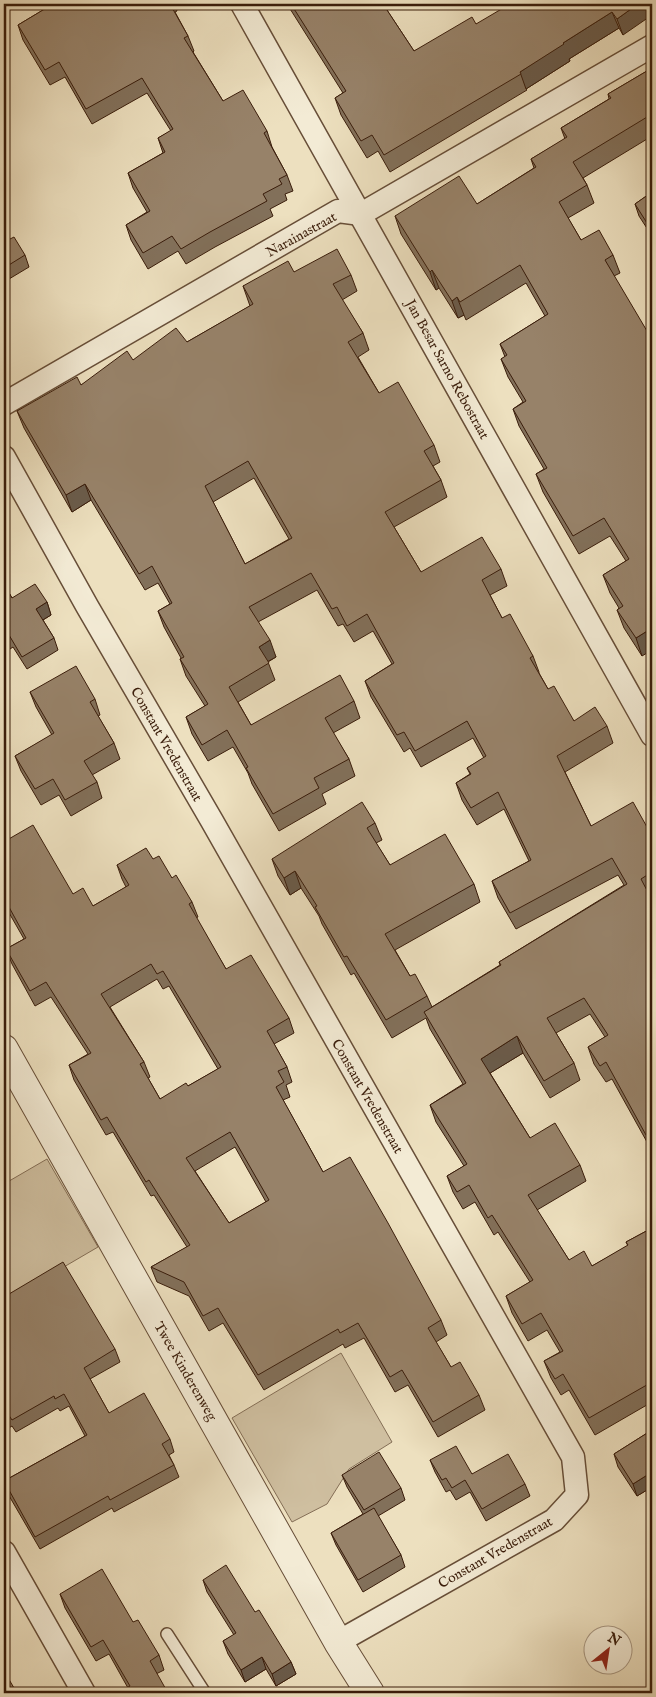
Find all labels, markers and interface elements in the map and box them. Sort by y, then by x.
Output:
street label: Narainastraat [263,208,340,262]
street label: Jan Besar Sarno Rebostraat [400,295,493,443]
street label: Constant Vredenstraat [126,684,206,805]
street label: Constant Vredenstraat [327,1036,407,1157]
street label: Twee Kinderenweg [149,1319,221,1425]
street label: Constant Vredenstraat [435,1513,556,1593]
north arrow [584,1624,634,1674]
text: N [603,1628,624,1650]

